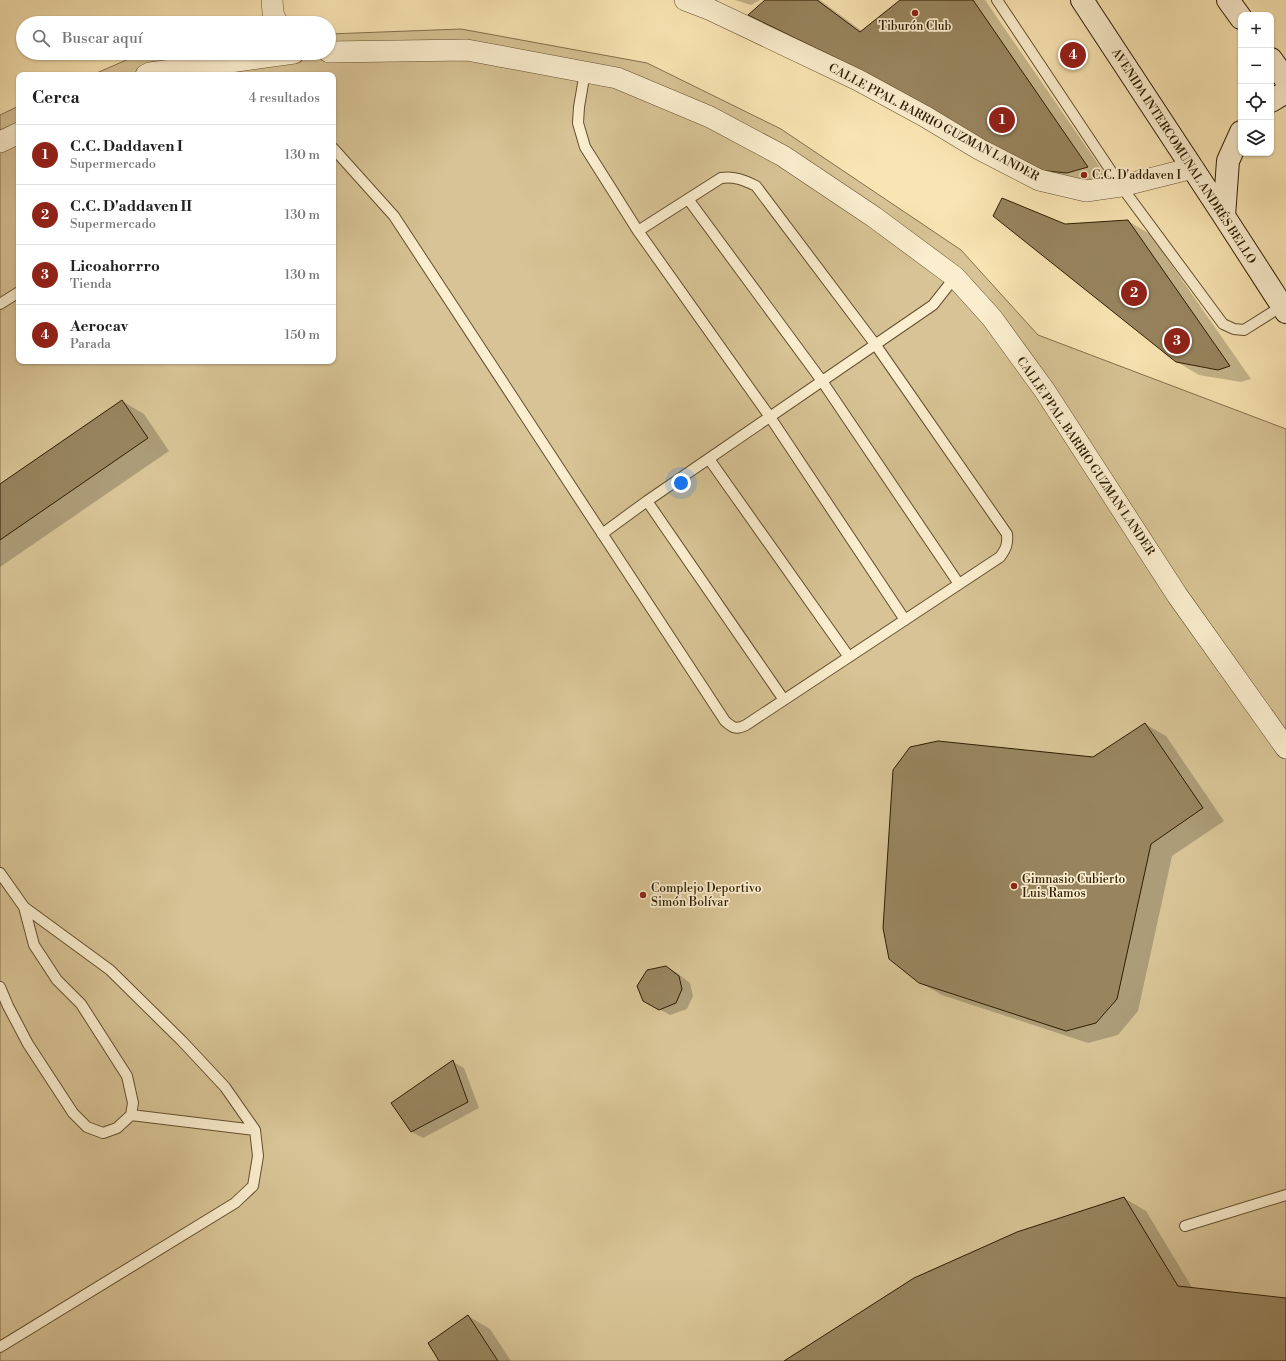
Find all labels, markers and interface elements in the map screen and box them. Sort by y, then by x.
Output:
marker: Tiburón Club [910,8,920,18]
map controls [1238,12,1274,156]
button: + [1238,12,1274,48]
search box [16,16,336,60]
place label: Tiburón Club [879,19,952,34]
icon: search [30,27,52,49]
text: Buscar aquí [62,29,143,48]
pin: 4 [1060,40,1086,70]
street label: AVENIDA INTERCOMUNAL ANDRÉS BELLO [1108,44,1261,267]
button: − [1238,48,1274,84]
street label: CALLE PPAL. BARRIO GUZMAN LANDER [826,60,1042,185]
button: locate [1238,84,1274,120]
text: Cerca [32,87,80,109]
text: 4 resultados [249,90,320,106]
pin: 1 [989,105,1015,135]
button: layers [1238,120,1274,156]
text: C.C. Daddaven I [70,137,183,156]
text: 1 [42,147,48,163]
text: 130 m [285,147,320,163]
text: Supermercado [70,156,156,172]
place label: C.C. D'addaven I [1092,168,1181,183]
marker: C.C. D'addaven I [1079,170,1089,180]
text: C.C. D'addaven II [70,197,192,216]
text: 2 [41,207,49,223]
text: 130 m [285,207,320,223]
text: Supermercado [70,216,156,232]
text: Licoahorrro [70,257,160,276]
text: 3 [41,267,49,283]
text: 130 m [285,267,320,283]
text: Tienda [70,276,112,292]
pin: 2 [1121,278,1147,308]
text: Aerocav [70,317,128,336]
pin: 3 [1164,326,1190,356]
text: 4 [41,327,49,343]
text: 150 m [285,327,320,343]
text: Parada [70,336,111,352]
street label: CALLE PPAL. BARRIO GUZMAN LANDER [1013,354,1158,559]
your location [671,473,691,493]
place label: Gimnasio Cubierto Luis Ramos [1022,872,1126,901]
place label: Complejo Deportivo Simón Bolívar [651,881,762,910]
marker: Gimnasio Cubierto Luis Ramos [1009,881,1019,891]
marker: Complejo Deportivo Simón Bolívar [638,890,648,900]

